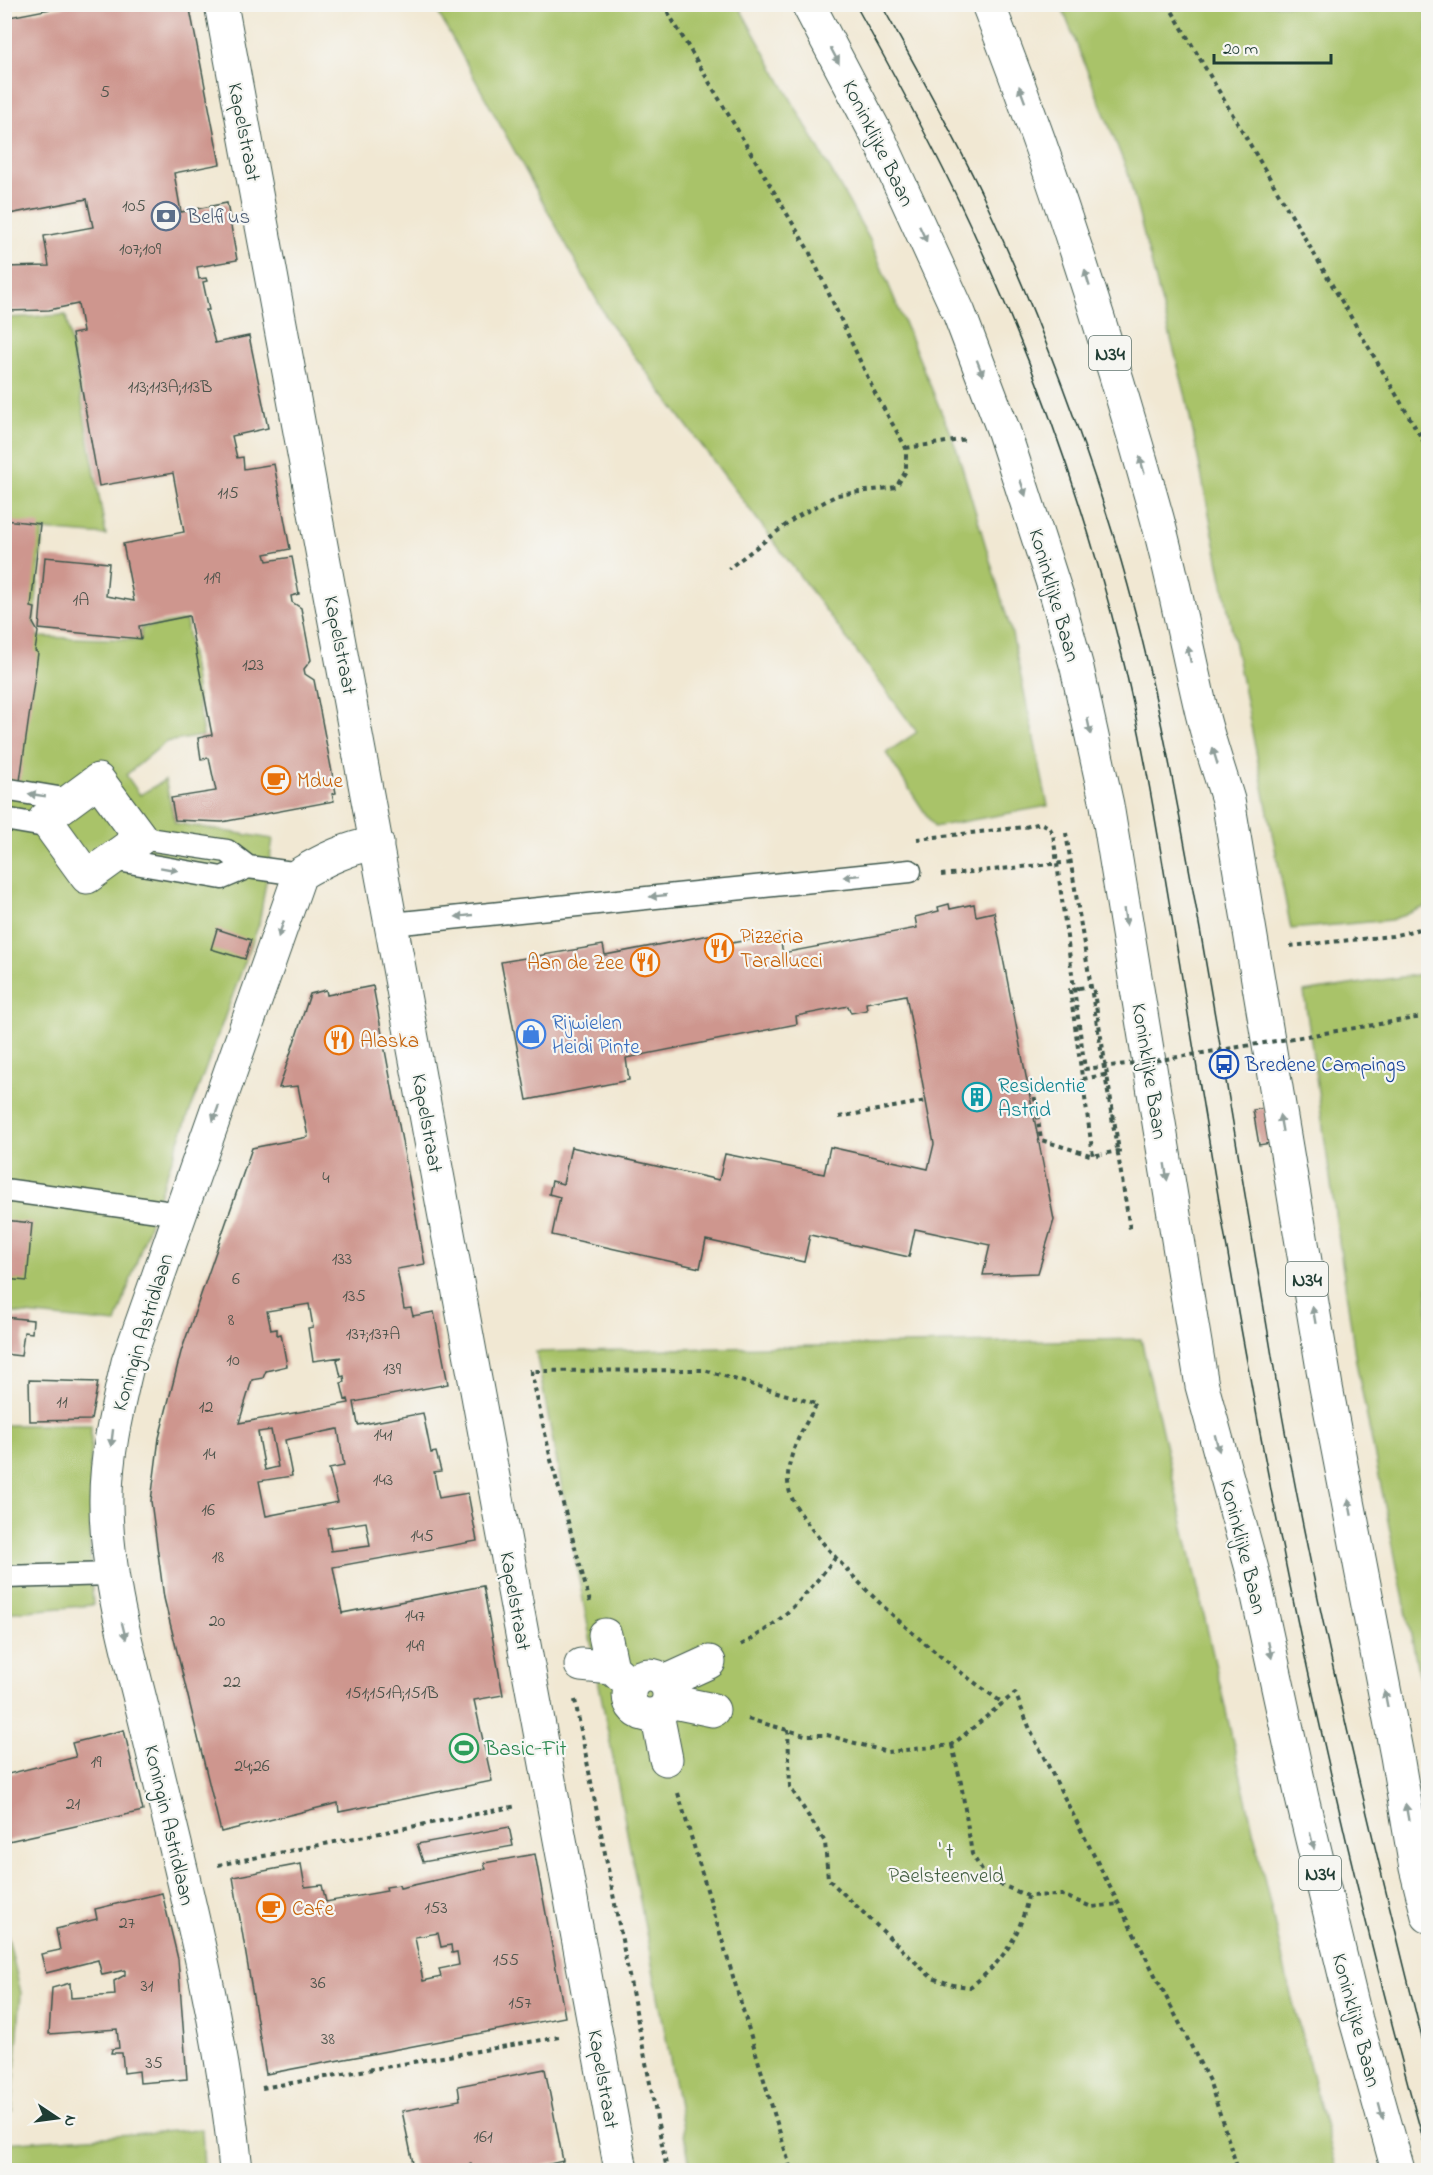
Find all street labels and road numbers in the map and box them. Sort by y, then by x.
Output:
street label: Koninklijke Baan [834,76,921,212]
street label: Kapelstraat [219,80,267,184]
road number: N34 [1089,336,1131,370]
street label: Koninklijke Baan [1020,525,1086,666]
street label: Kapelstraat [315,593,363,697]
street label: Koninklijke Baan [1122,1001,1174,1141]
street label: Kapelstraat [403,1072,449,1175]
street label: Koningin Astridlaan [106,1250,184,1416]
road number: N34 [1286,1262,1328,1296]
street label: Koninklijke Baan [1211,1477,1273,1618]
street label: Kapelstraat [491,1550,537,1653]
street label: Koningin Astridlaan [133,1742,201,1909]
road number: N34 [1299,1856,1341,1890]
street label: Koninklijke Baan [1323,1950,1387,2091]
street label: Kapelstraat [579,2028,625,2131]

